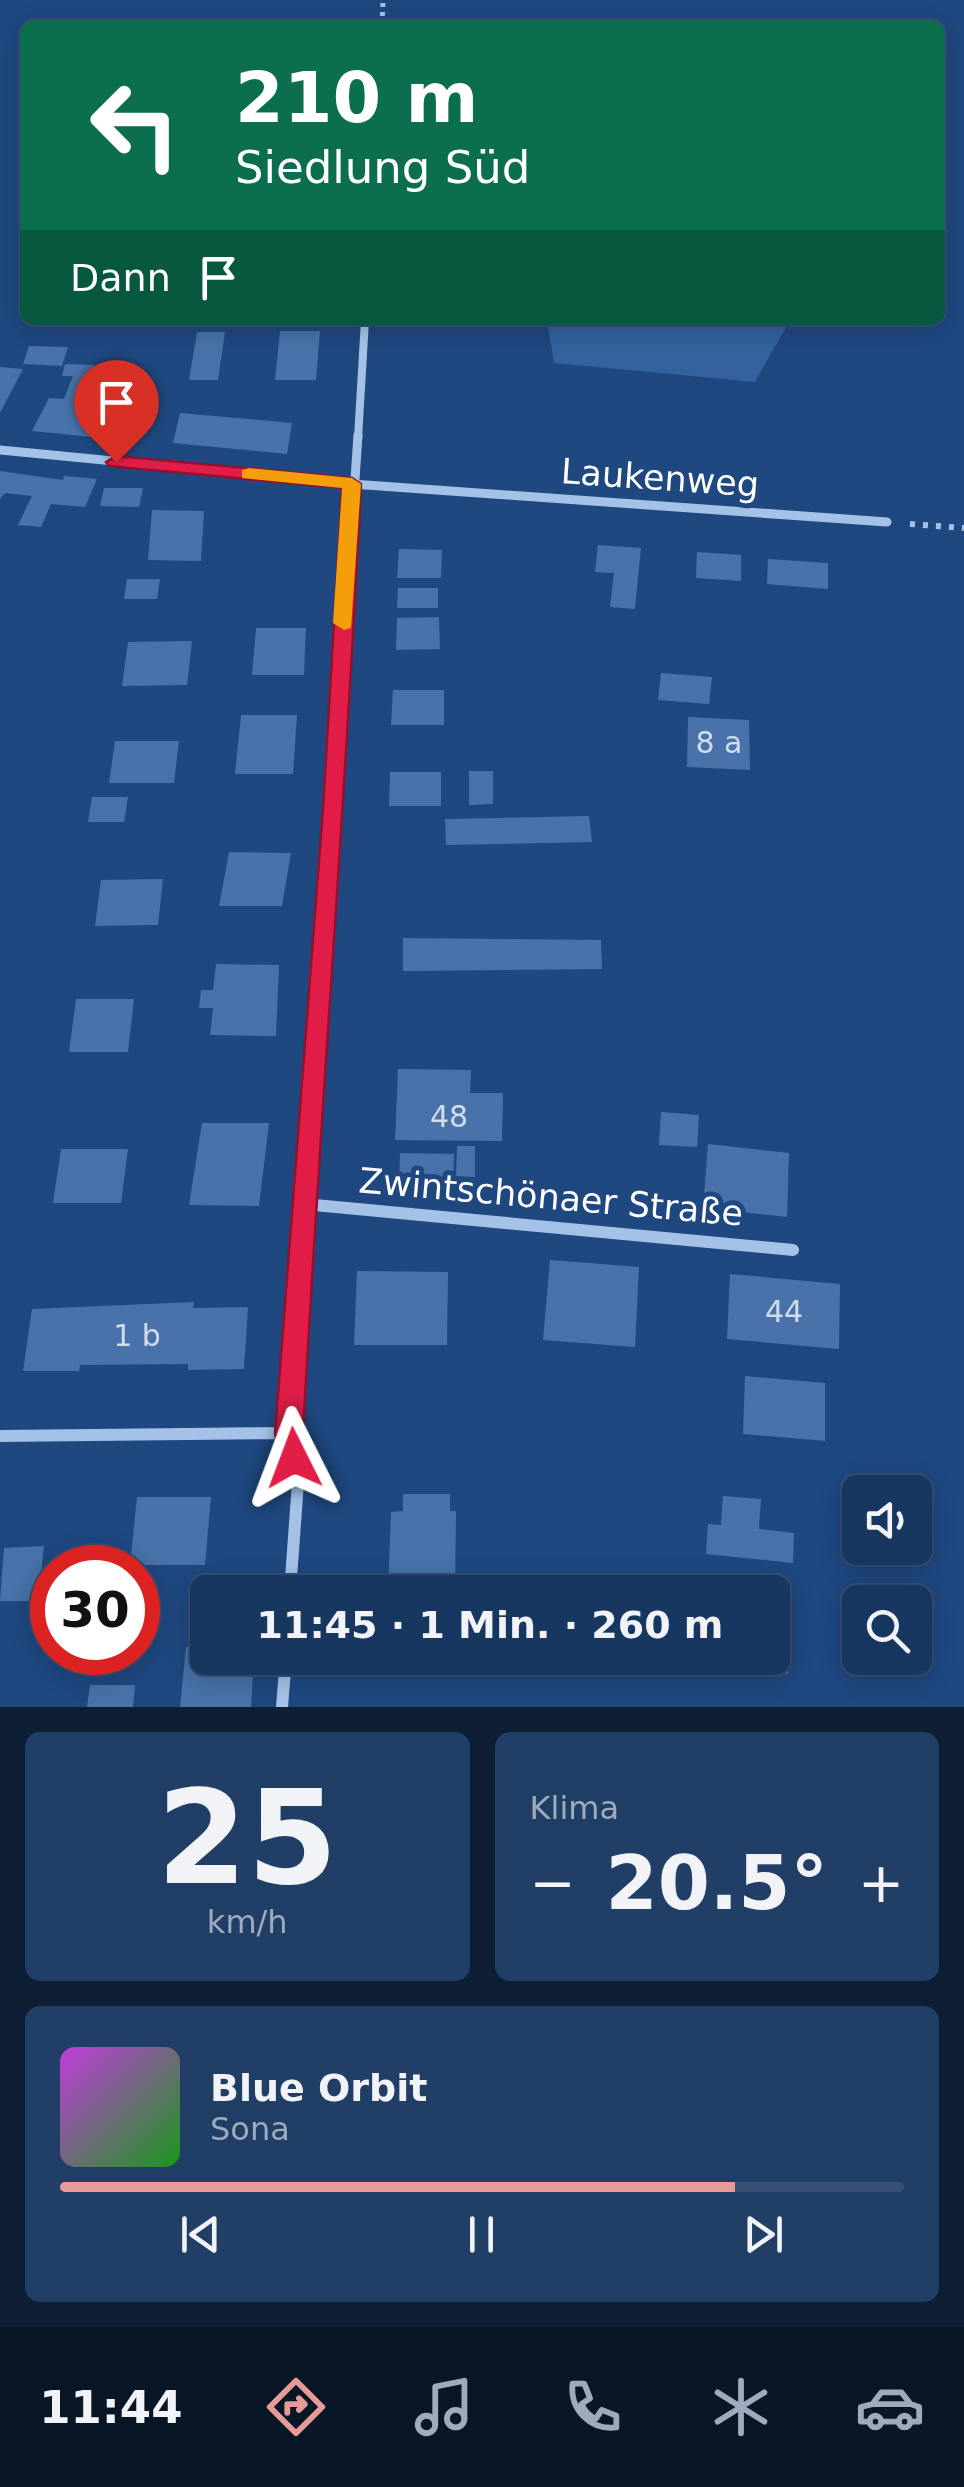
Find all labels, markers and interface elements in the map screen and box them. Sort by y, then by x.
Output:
text: 210 m [235,57,478,139]
icon: left [70,60,200,190]
text: Siedlung Süd [235,141,530,194]
icon: arrive [191,250,246,305]
text: Dann [70,256,171,300]
pin [74,360,159,463]
icon: arrive [89,375,144,430]
street label: Laukenweg [560,451,760,505]
house number: 8 a [695,725,743,760]
house number: 48 [430,1099,468,1134]
street label: Zwintschönaer Straße [357,1160,745,1234]
house number: 44 [765,1294,803,1329]
house number: 1 b [113,1318,161,1353]
position arrow [242,1406,346,1510]
map controls [842,1475,932,1675]
button: sound [842,1475,932,1565]
speed limit sign: 30 [30,1545,160,1675]
button: search [842,1585,932,1675]
text: 11:45 · 1 Min. · 260 m [257,1603,723,1647]
text: 25 [157,1762,338,1914]
text: Klima [530,1789,619,1827]
text: 20.5° [605,1839,828,1927]
text: − [530,1851,576,1915]
text: + [858,1851,904,1915]
text: km/h [207,1903,288,1941]
text: Blue Orbit [210,2066,427,2110]
text: Sona [210,2110,290,2148]
icon: previous [173,2207,228,2262]
icon: pause [454,2207,509,2262]
icon: next [736,2207,791,2262]
icon: directions [261,2372,331,2442]
icon: music [409,2372,479,2442]
icon: phone [558,2372,628,2442]
icon: climate [706,2372,776,2442]
icon: car [855,2372,925,2442]
text: 11:44 [39,2381,182,2434]

